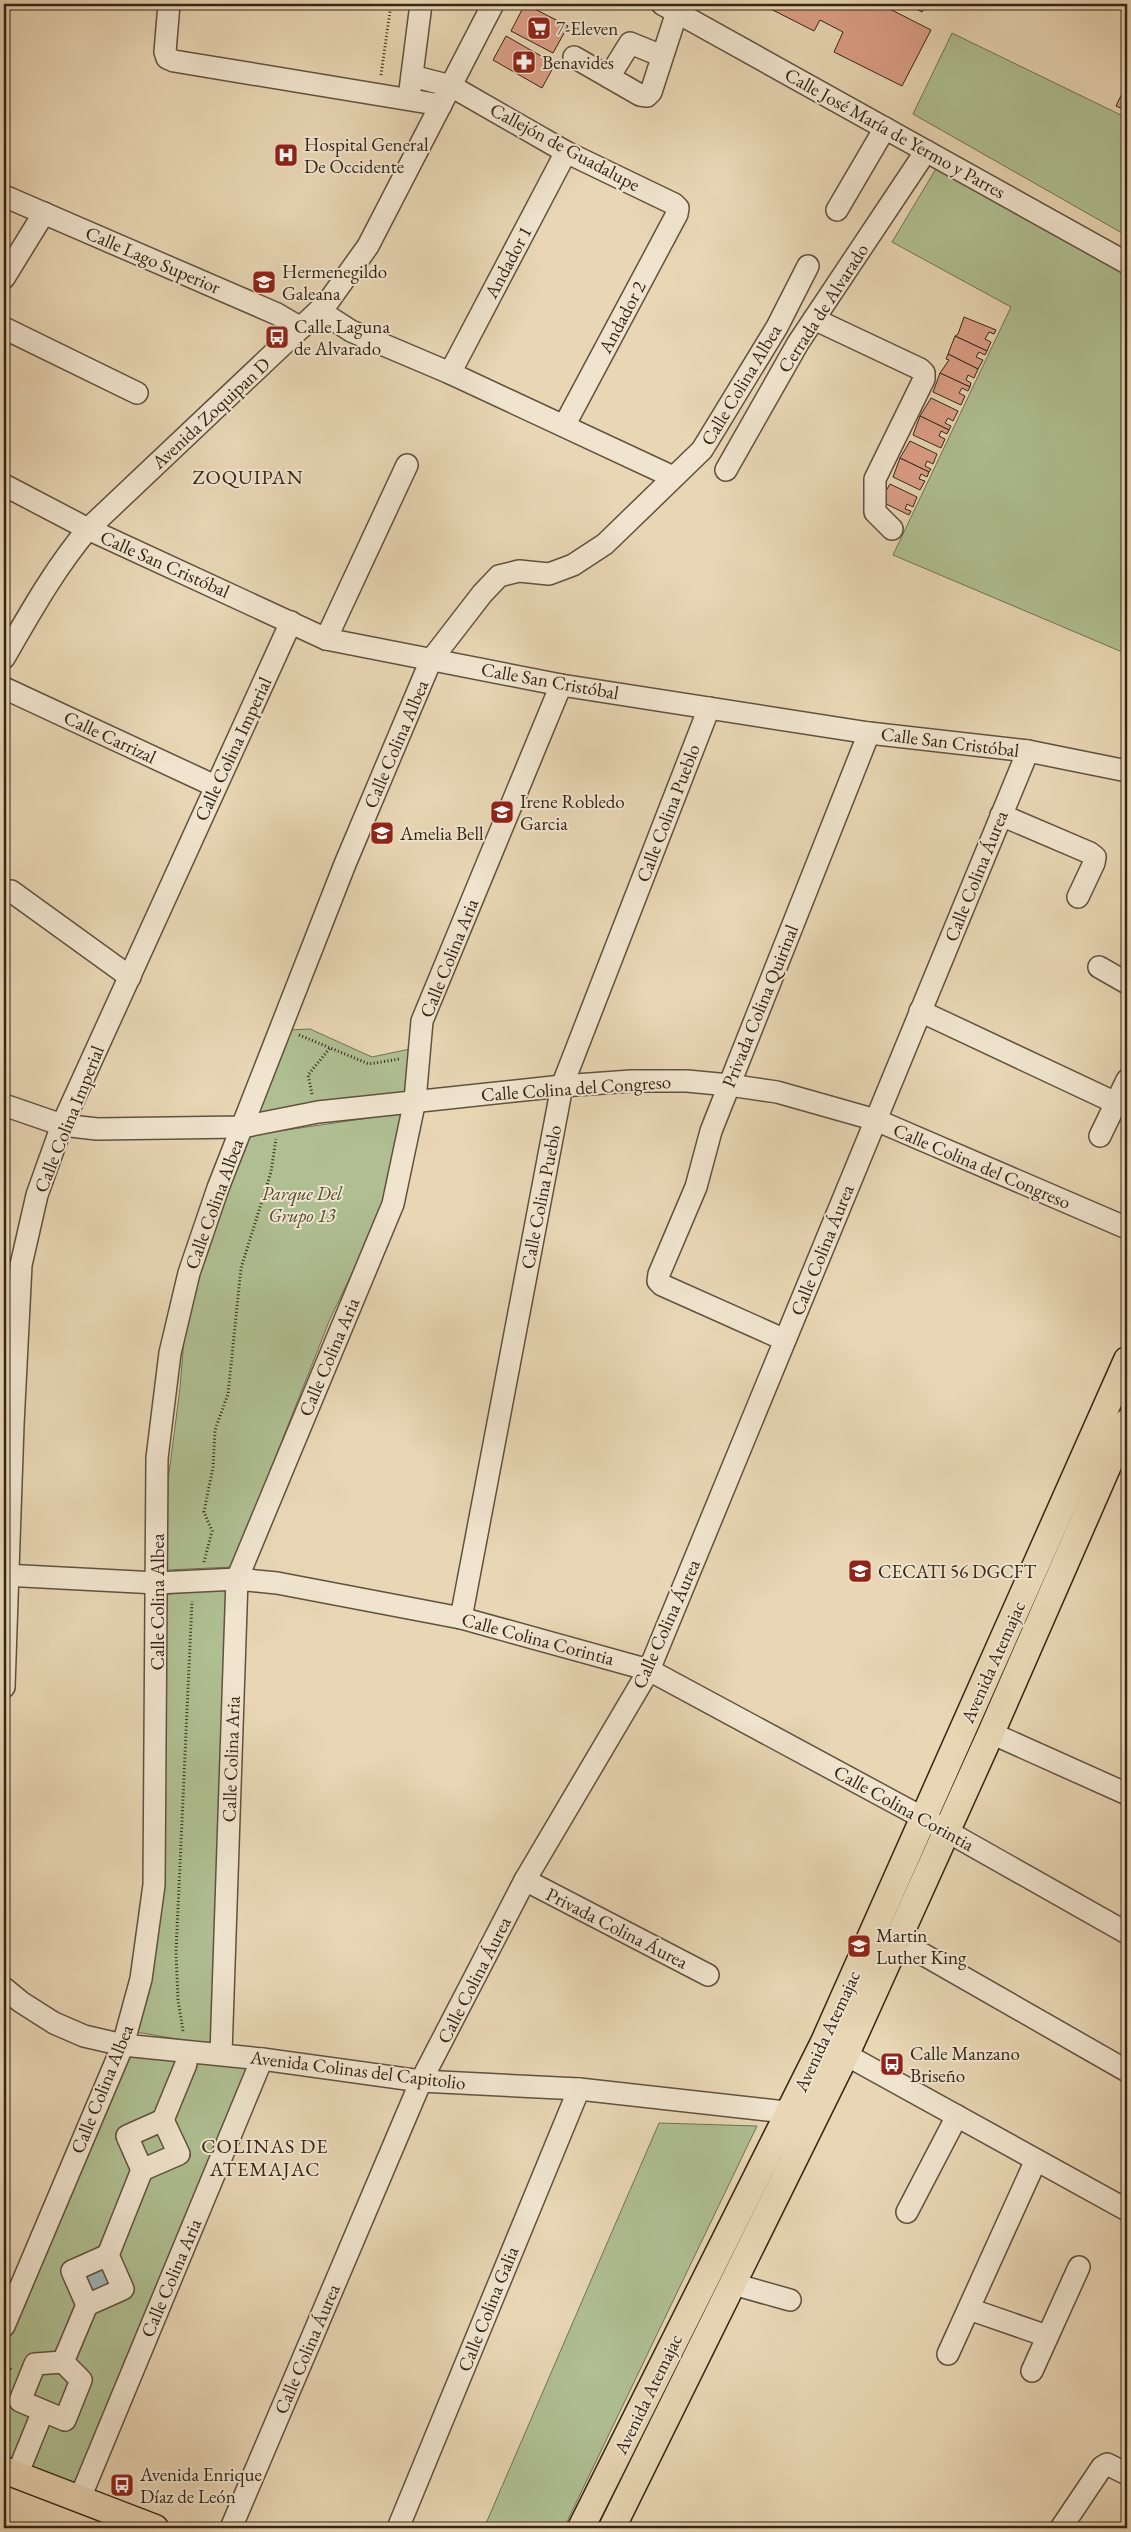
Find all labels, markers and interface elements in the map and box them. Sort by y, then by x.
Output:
supermarket icon: 7-Eleven [526,15,552,41]
place label: 7-Eleven [556,16,618,41]
pharmacy icon: Benavides [511,49,537,75]
place label: Benavides [542,50,614,75]
street label: Calle José María de Yermo y Parres [780,62,1010,204]
street label: Callejón de Guadalupe [486,97,644,197]
place label: Hospital General De Occidente [304,132,429,179]
hospital icon: Hospital General De Occidente [273,142,299,168]
street label: Calle Lago Superior [82,220,225,300]
street label: Andador 1 [478,221,538,303]
street label: Cerrada de Alvarado [772,239,874,377]
place label: Hermenegildo Galeana [282,259,387,306]
school or university icon: Hermenegildo Galeana [251,269,277,295]
street label: Andador 2 [592,276,652,358]
place label: Calle Laguna de Alvarado [294,314,390,361]
street label: Calle Colina Albea [695,319,787,450]
bus stop icon: Calle Laguna de Alvarado [264,324,290,350]
street label: Avenida Zoquipan D [146,352,276,475]
district label: ZOQUIPAN [192,464,304,490]
street label: Calle San Cristóbal [96,524,234,604]
street label: Calle San Cristóbal [479,657,621,705]
street label: Calle Colina Imperial [189,672,278,825]
street label: Calle Colina Albea [358,676,434,812]
street label: Calle Carrizal [60,705,161,769]
street label: Calle San Cristóbal [879,721,1021,763]
street label: Calle Colina Pueblo [630,740,706,886]
place label: Irene Robledo Garcia [520,789,625,836]
school or university icon: Irene Robledo Garcia [489,799,515,825]
street label: Calle Colina Áurea [938,806,1014,945]
school or university icon: Amelia Bell [369,820,395,846]
place label: Amelia Bell [399,821,484,846]
street label: Calle Colina Aria [414,894,484,1021]
street label: Privada Colina Quirinal [716,920,804,1091]
street label: Calle Colina Imperial [28,1041,110,1196]
street label: Calle Colina del Congreso [480,1069,672,1107]
street label: Calle Colina del Congreso [889,1117,1075,1215]
street label: Calle Colina Pueblo [515,1123,567,1271]
street label: Calle Colina Albea [179,1135,249,1273]
street label: Calle Colina Áurea [784,1180,860,1319]
park label: Parque Del Grupo 13 [262,1181,343,1228]
street label: Calle Colina Aria [293,1294,365,1420]
street label: Calle Colina Albea [145,1533,170,1671]
street label: Calle Colina Áurea [626,1555,706,1693]
school or university icon: CECATI 56 DGCFT [847,1558,873,1584]
place label: CECATI 56 DGCFT [878,1559,1036,1584]
street label: Avenida Atemajac [955,1597,1031,1728]
street label: Calle Colina Corintia [459,1607,617,1671]
street label: Calle Colina Aria [216,1695,246,1823]
street label: Calle Colina Corintia [829,1759,979,1857]
street label: Privada Colina Áurea [542,1881,692,1975]
street label: Calle Colina Áurea [431,1912,517,2048]
place label: Martin Luther King [876,1923,967,1970]
school or university icon: Martin Luther King [846,1933,872,1959]
street label: Avenida Atemajac [788,1966,866,2097]
street label: Calle Colina Albea [65,2020,139,2157]
place label: Calle Manzano Briseño [910,2041,1020,2088]
street label: Avenida Colinas del Capitolio [248,2044,467,2096]
bus stop icon: Calle Manzano Briseño [879,2051,905,2077]
district label: COLINAS DE ATEMAJAC [201,2133,329,2182]
street label: Calle Colina Aria [135,2215,207,2341]
street label: Calle Colina Galia [452,2242,525,2375]
street label: Calle Colina Áurea [268,2280,346,2418]
street label: Avenida Atemajac [608,2329,688,2459]
place label: Avenida Enrique Díaz de León [139,2462,262,2509]
bus stop icon: Avenida Enrique Díaz de León [109,2472,135,2498]

